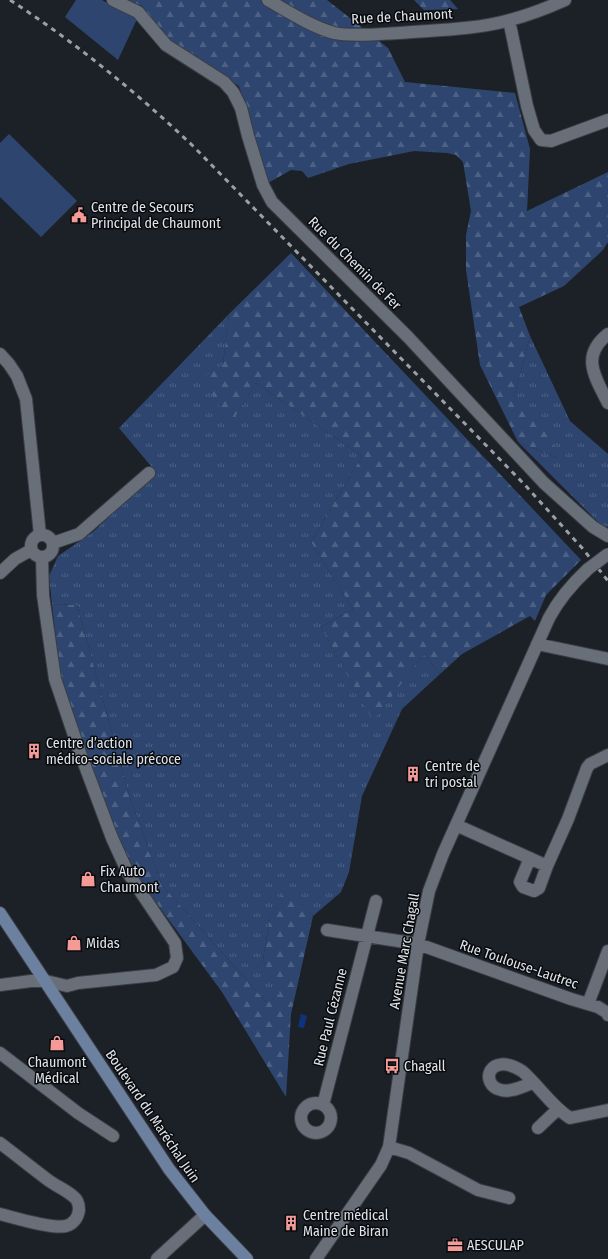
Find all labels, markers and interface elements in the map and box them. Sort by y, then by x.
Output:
street label: Rue de Chaumont [351,5,454,28]
place label: Centre de Secours Principal de Chaumont [91,199,221,232]
public building icon: Centre de Secours Principal de Chaumont [70,206,88,224]
street label: Rue du Chemin de Fer [305,213,405,314]
place label: Centre d’action médico-sociale précoce [46,735,181,768]
building icon: Centre d’action médico-sociale précoce [25,742,43,760]
place label: Centre de tri postal [425,758,480,791]
building icon: Centre de tri postal [404,765,422,783]
place label: Fix Auto Chaumont [100,863,159,896]
shop icon: Fix Auto Chaumont [79,870,97,888]
street label: Avenue Marc Chagall [386,891,423,1010]
shop icon: Midas [65,934,83,952]
place label: Midas [86,935,120,952]
street label: Rue Toulouse-Lautrec [457,936,580,993]
street label: Rue Paul Cézanne [310,966,351,1068]
shop icon: Chaumont Médical [48,1034,66,1052]
street label: Boulevard du Maréchal Juin [102,1047,203,1186]
place label: Chaumont Médical [28,1054,87,1087]
bus stop icon: Chagall [383,1057,401,1075]
place label: Chagall [404,1058,446,1075]
place label: Centre médical Maine de Biran [303,1207,389,1240]
building icon: Centre médical Maine de Biran [282,1214,300,1232]
office icon: AESCULAP [446,1236,464,1254]
place label: AESCULAP [467,1237,524,1254]

